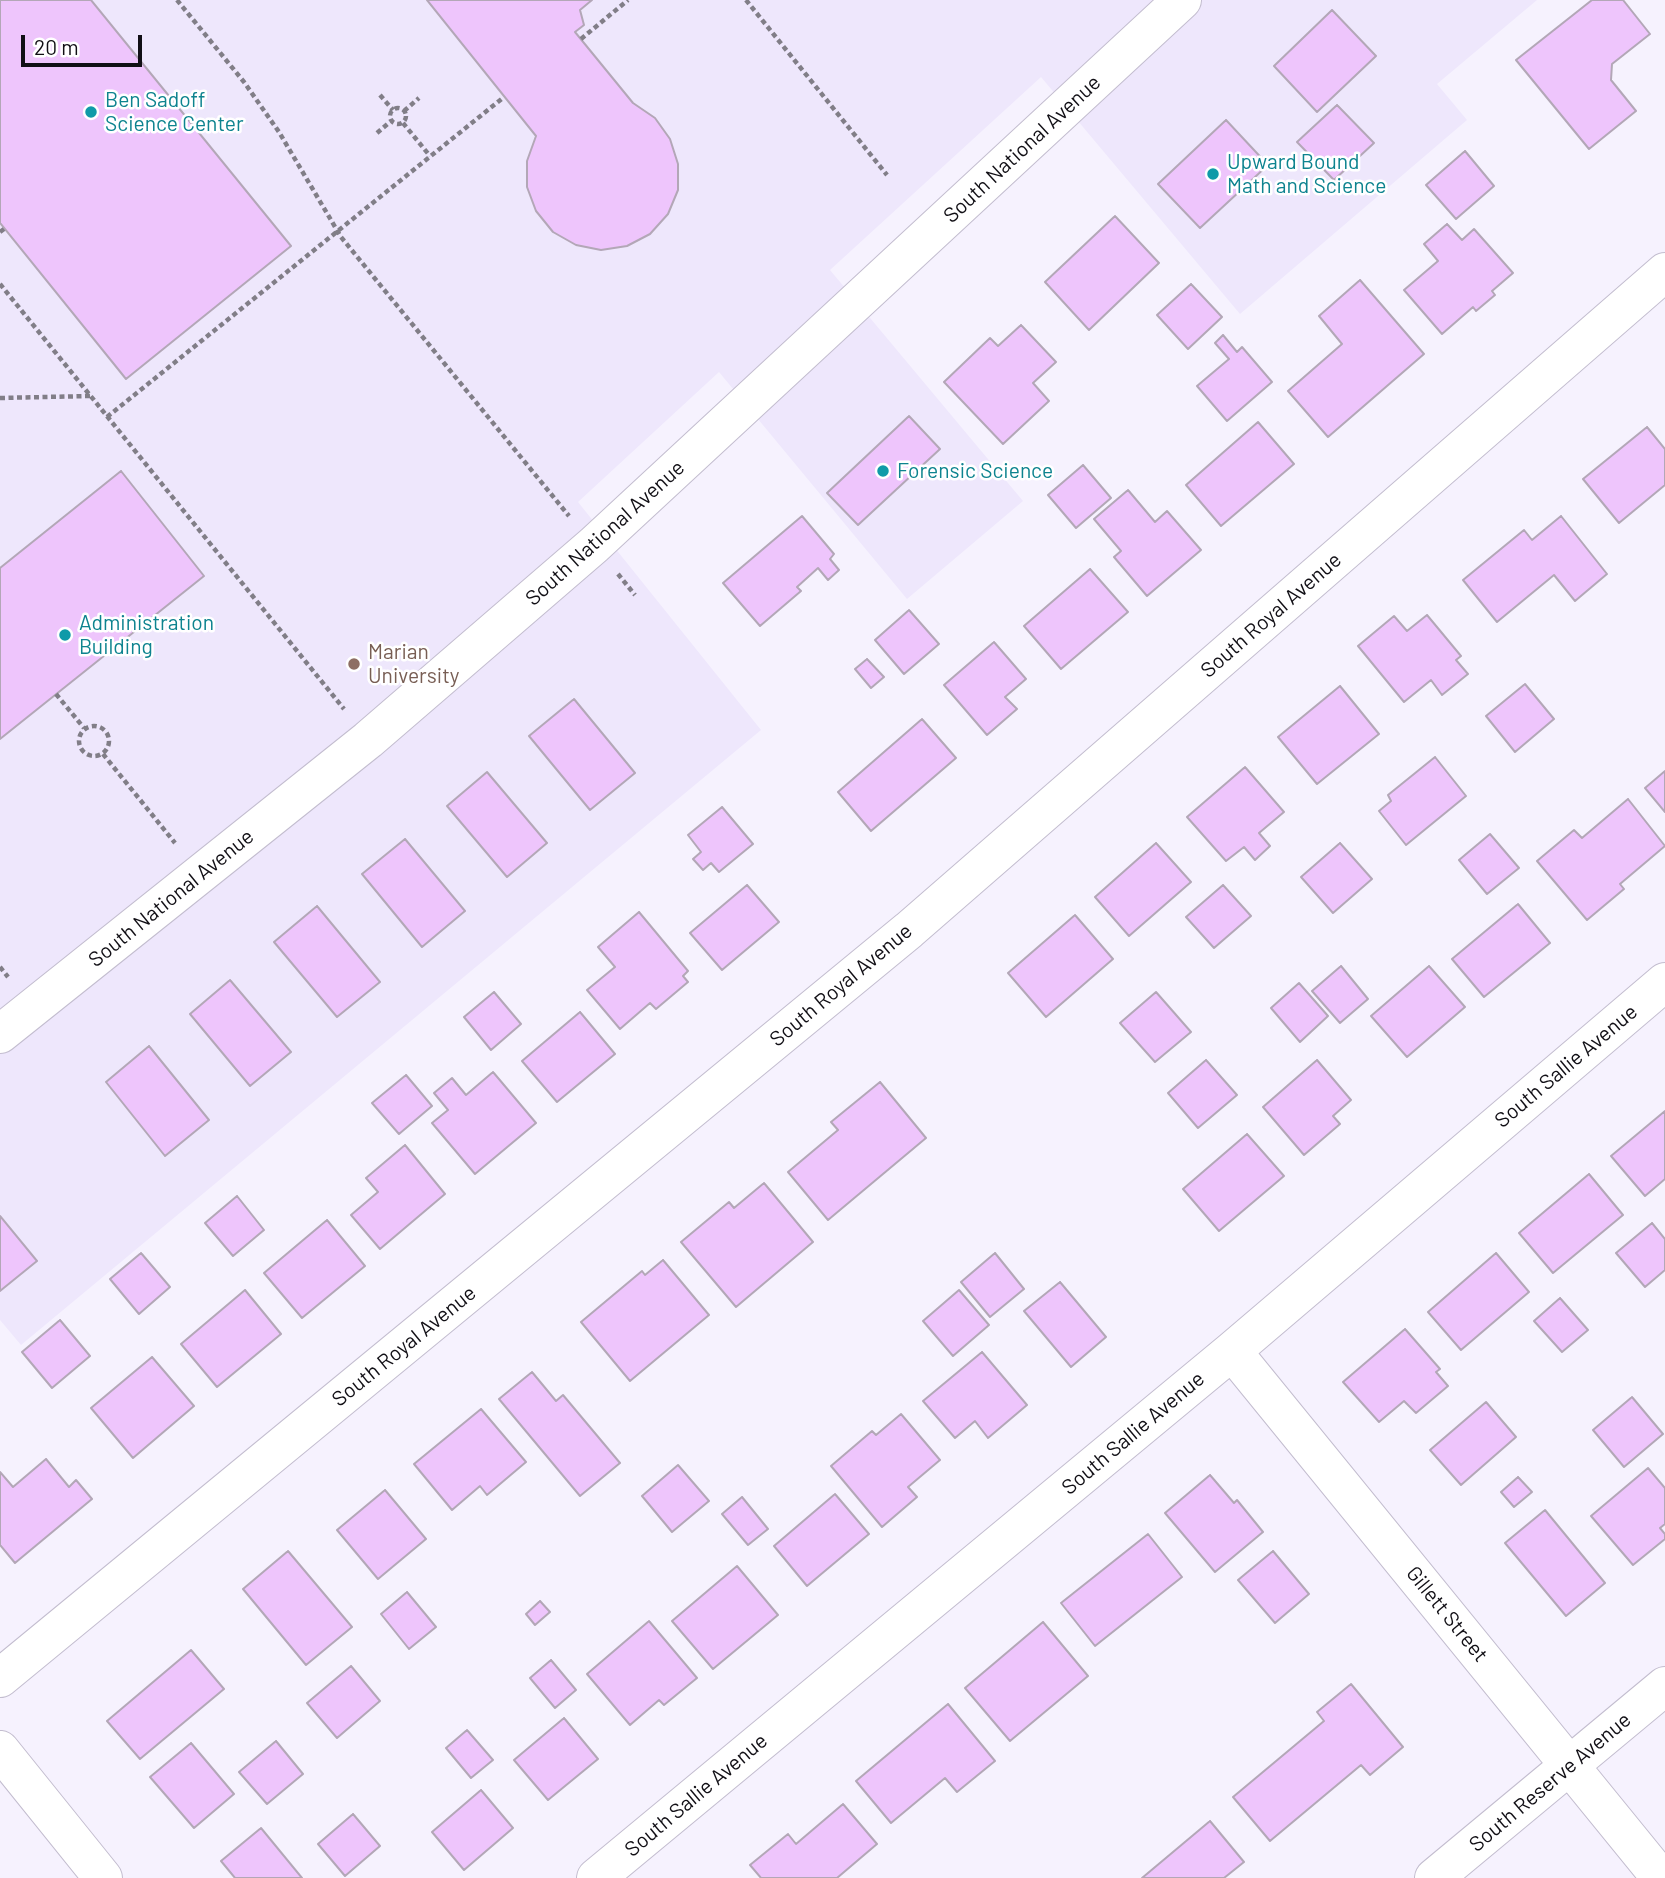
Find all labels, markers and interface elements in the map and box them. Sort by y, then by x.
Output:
scale bar [24,21,145,65]
text: 20 m [34,34,79,59]
street label: South National Avenue [938,70,1106,228]
place label: Ben Sadoff Science Center [105,87,244,137]
marker: Ben Sadoff Science Center [83,104,99,120]
place label: Upward Bound Math and Science [1227,149,1386,199]
marker: Upward Bound Math and Science [1205,166,1221,182]
street label: South National Avenue [520,455,690,611]
place label: Forensic Science [897,458,1053,484]
marker: Forensic Science [875,463,891,479]
street label: South Royal Avenue [1196,547,1346,683]
place label: Administration Building [79,610,214,660]
marker: Administration Building [57,627,73,643]
place label: Marian University [368,639,459,689]
marker: Marian University [346,656,362,672]
street label: South National Avenue [83,824,259,972]
street label: South Royal Avenue [765,918,917,1052]
street label: South Sallie Avenue [1490,999,1642,1133]
street label: South Royal Avenue [327,1280,481,1412]
street label: South Sallie Avenue [1057,1366,1209,1500]
street label: Gillett Street [1401,1561,1493,1667]
street label: South Reserve Avenue [1464,1707,1636,1857]
street label: South Sallie Avenue [620,1728,772,1862]

